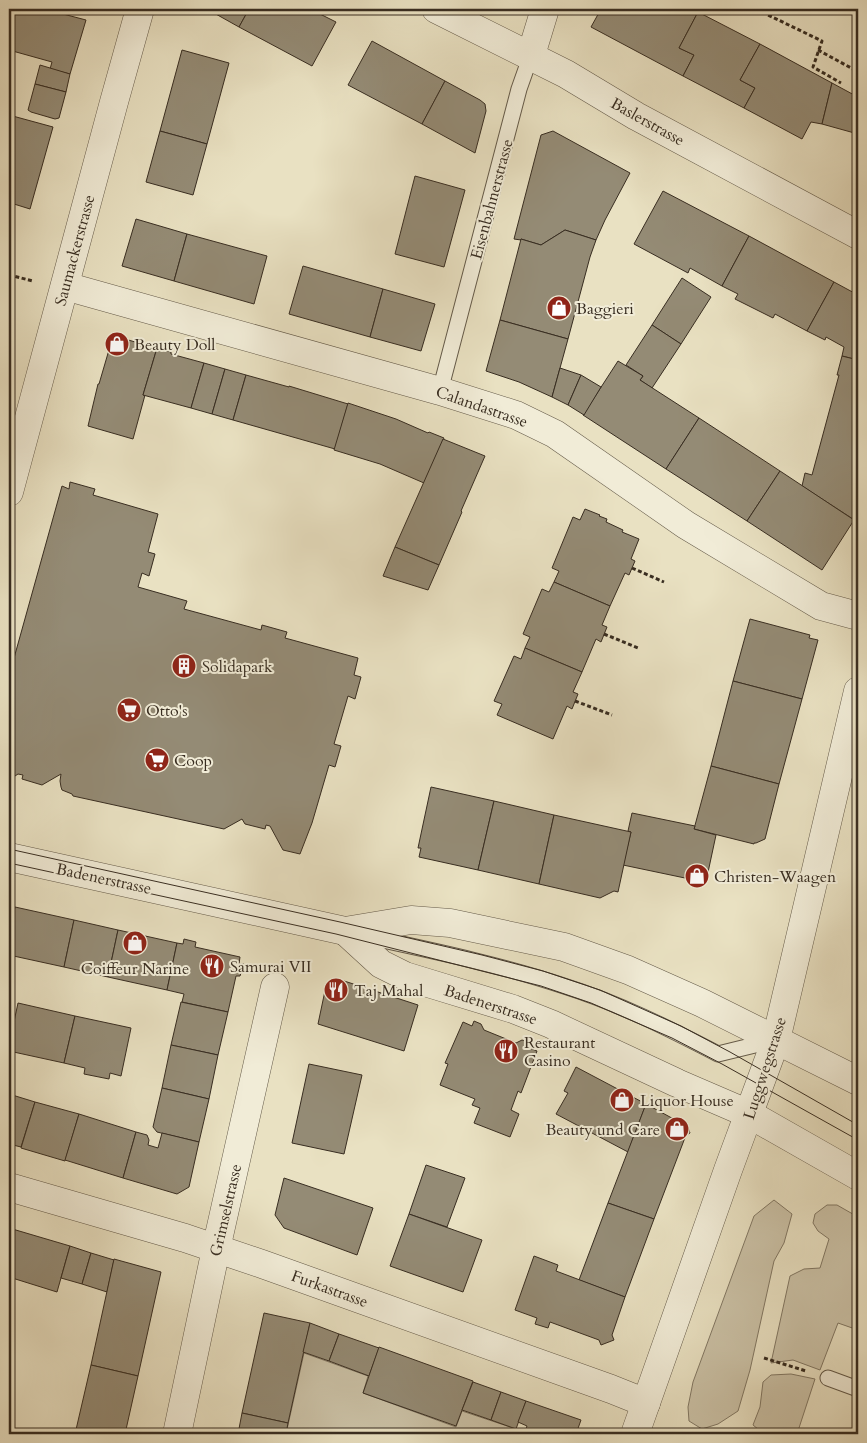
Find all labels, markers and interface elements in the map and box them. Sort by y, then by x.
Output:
street label: Baslerstrasse [607,93,688,151]
street label: Eisenbahnerstrasse [465,137,519,262]
street label: Saumackerstrasse [50,192,100,308]
shop icon: Baggieri [546,295,572,321]
place label: Baggieri [576,298,634,320]
shop icon: Beauty Doll [104,331,130,357]
place label: Beauty Doll [134,334,215,356]
street label: Calandastrasse [433,381,531,433]
building icon: Solidapark [171,653,197,679]
place label: Solidapark [202,656,273,678]
supermarket icon: Otto's [116,697,142,723]
place label: Otto's [146,700,188,722]
supermarket icon: Coop [144,747,170,773]
place label: Coop [174,750,212,772]
street label: Badenerstrasse [54,858,153,900]
shop icon: Christen-Waagen [684,863,710,889]
place label: Christen-Waagen [714,866,836,888]
shop icon: Coiffeur Narine [122,930,148,956]
restaurant icon: Samurai VII [199,953,225,979]
place label: Samurai VII [230,956,311,978]
place label: Coiffeur Narine [81,958,189,980]
restaurant icon: Taj Mahal [323,977,349,1003]
place label: Taj Mahal [354,980,423,1002]
street label: Badenerstrasse [441,980,540,1030]
street label: Luggwegstrasse [738,1014,792,1122]
place label: Restaurant Casino [524,1032,595,1072]
restaurant icon: Restaurant Casino [493,1038,519,1064]
shop icon: Liquor House [609,1087,635,1113]
place label: Liquor House [640,1090,734,1112]
shop icon: Beauty und Care [664,1116,690,1142]
place label: Beauty und Care [545,1119,660,1141]
street label: Grimselstrasse [205,1162,247,1259]
street label: Furkastrasse [288,1265,371,1313]

